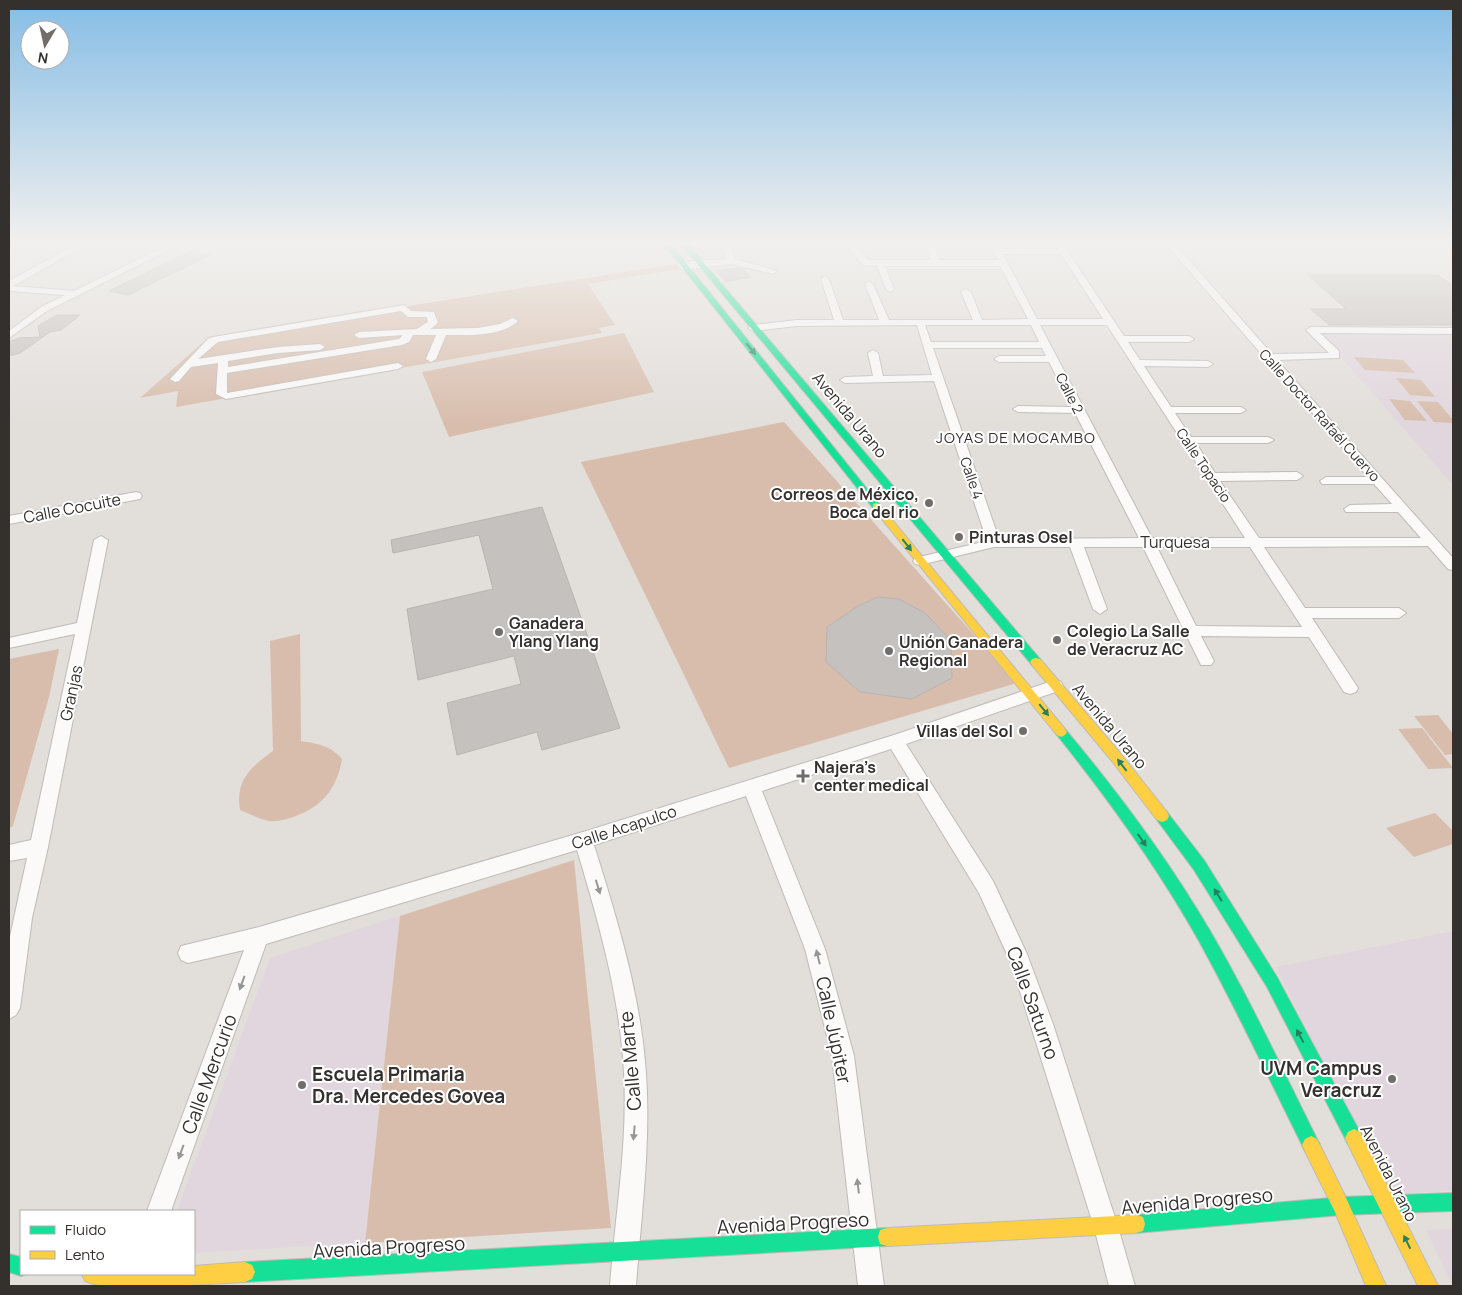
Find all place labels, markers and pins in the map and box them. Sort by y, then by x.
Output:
place label: Correos de México, Boca del rio [771,483,919,523]
marker: Correos de México, Boca del rio [923,497,935,509]
place label: Pinturas Osel [969,526,1073,548]
marker: Pinturas Osel [953,531,965,543]
place label: Ganadera Ylang Ylang [509,612,599,652]
place label: Colegio La Salle de Veracruz AC [1067,620,1190,660]
marker: Ganadera Ylang Ylang [493,626,505,638]
place label: Unión Ganadera Regional [899,631,1023,671]
marker: Colegio La Salle de Veracruz AC [1051,634,1063,646]
marker: Unión Ganadera Regional [883,645,895,657]
place label: Villas del Sol [916,720,1013,742]
marker: Villas del Sol [1017,725,1029,737]
place label: Najera’s center medical [814,756,929,796]
marker: Najera’s center medical [796,769,810,783]
place label: UVM Campus Veracruz [1260,1055,1382,1103]
place label: Escuela Primaria Dra. Mercedes Govea [312,1061,505,1109]
marker: UVM Campus Veracruz [1386,1073,1398,1085]
marker: Escuela Primaria Dra. Mercedes Govea [296,1079,308,1091]

